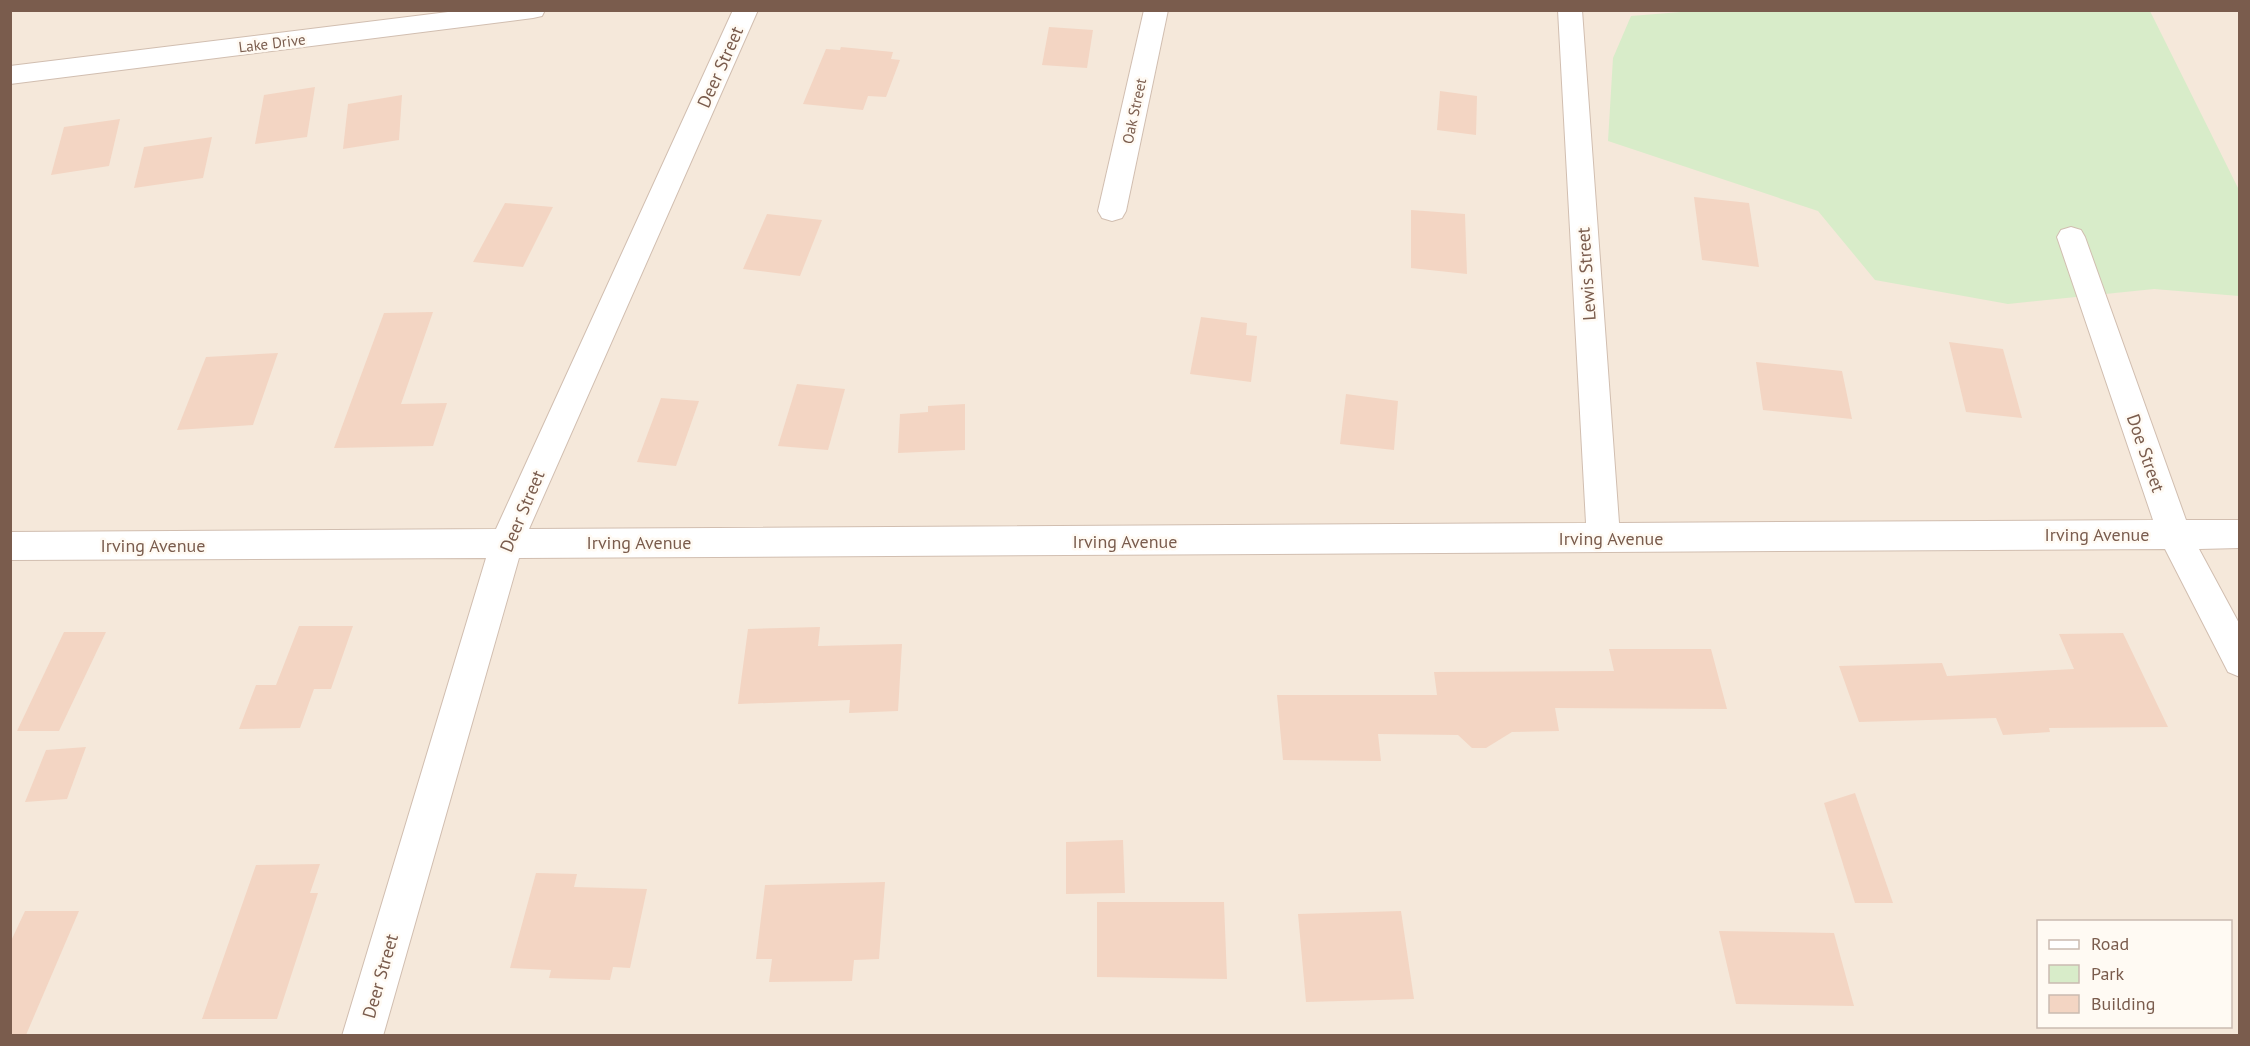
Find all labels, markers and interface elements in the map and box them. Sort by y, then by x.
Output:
street label: Deer Street [692,23,748,111]
street label: Lake Drive [238,29,306,57]
street label: Oak Street [1118,76,1150,146]
street label: Lewis Street [1571,227,1601,321]
street label: Doe Street [2122,411,2170,495]
street label: Deer Street [494,467,550,555]
street label: Irving Avenue [2045,523,2149,546]
street label: Irving Avenue [1559,527,1663,550]
street label: Irving Avenue [1073,530,1177,553]
street label: Irving Avenue [587,531,691,554]
street label: Irving Avenue [101,534,205,557]
legend [2037,920,2232,1028]
street label: Deer Street [357,931,403,1021]
text: Road [2091,932,2129,955]
text: Park [2091,962,2124,985]
text: Building [2091,992,2155,1015]

